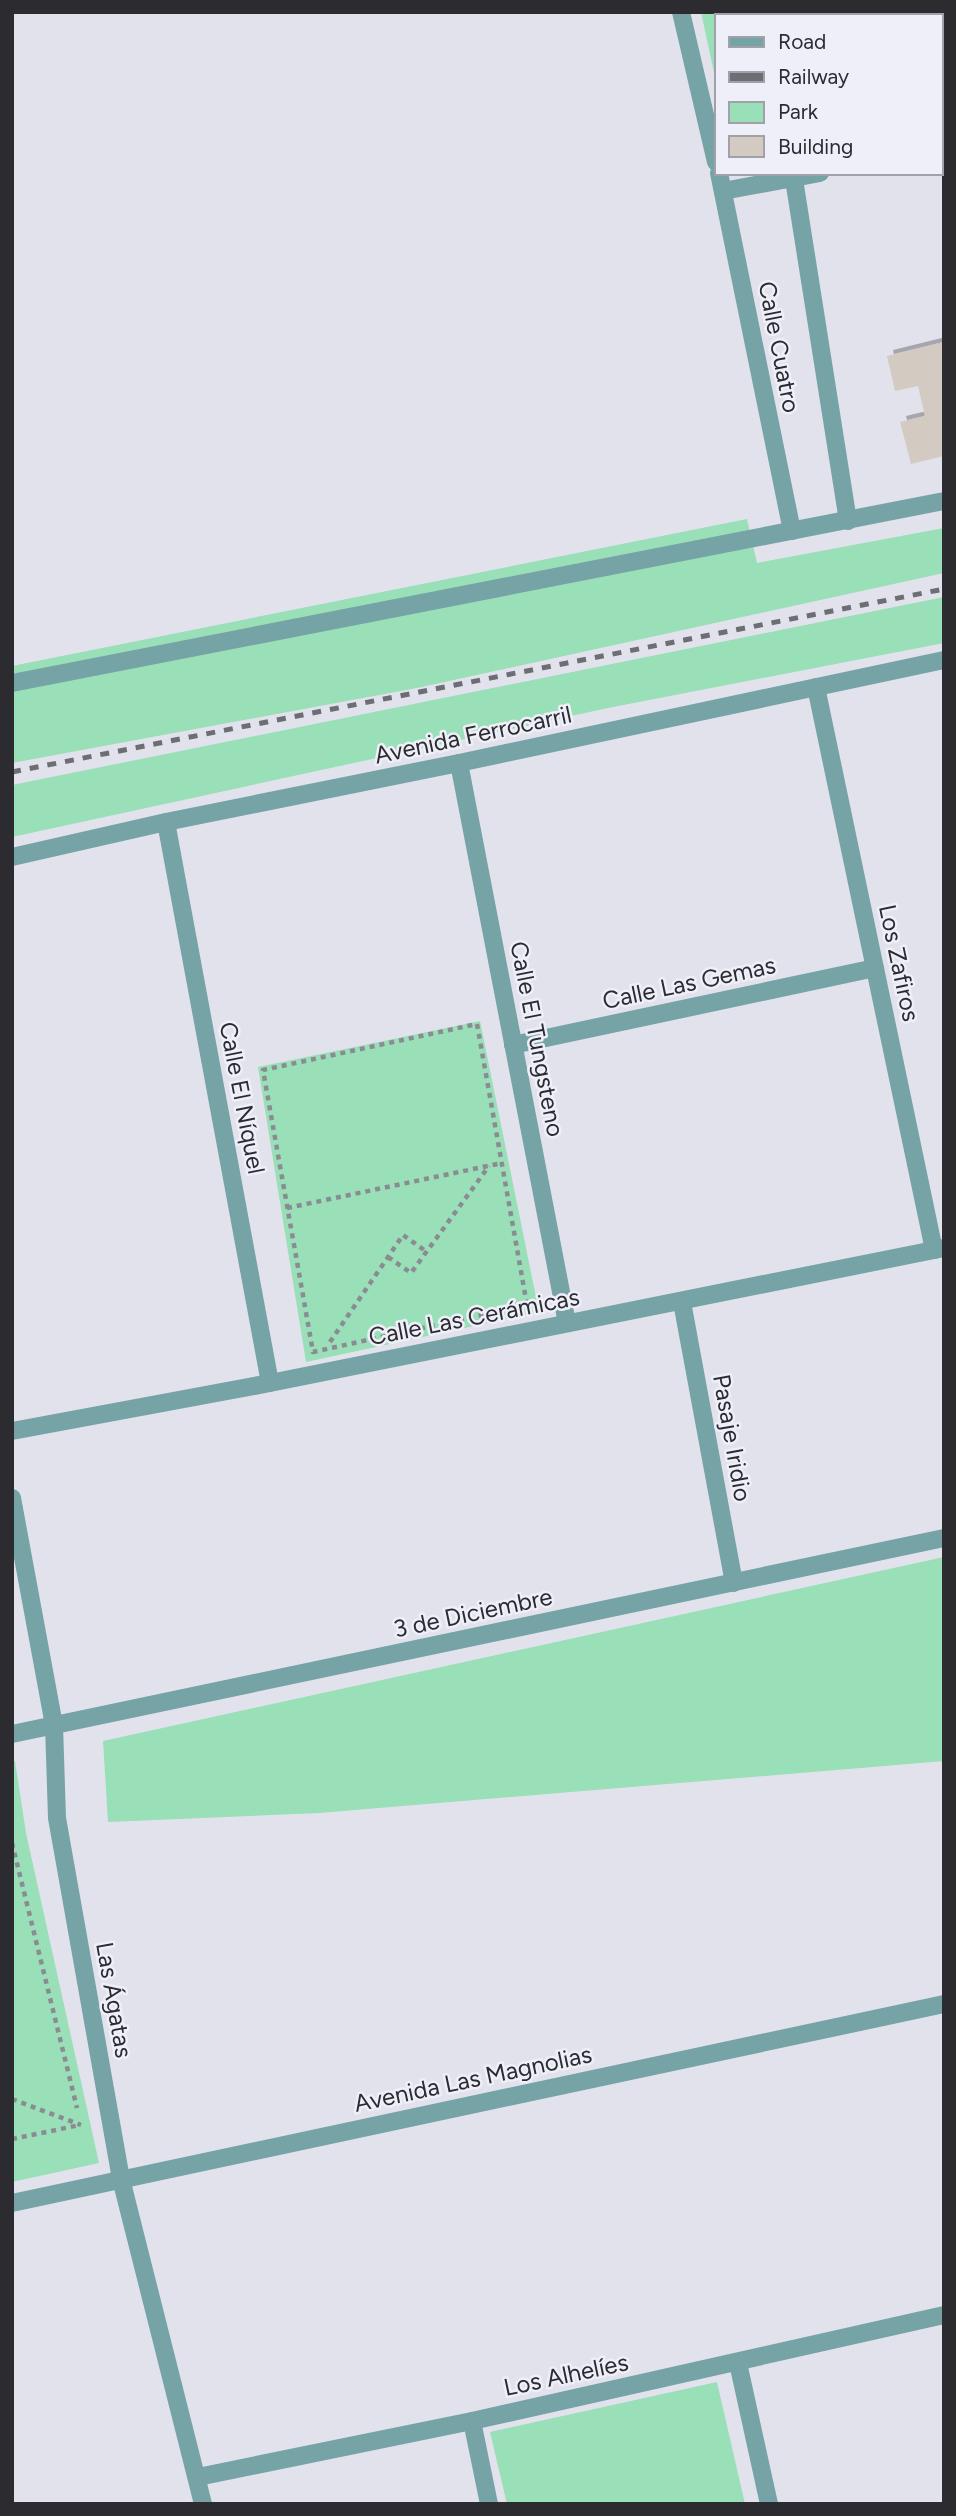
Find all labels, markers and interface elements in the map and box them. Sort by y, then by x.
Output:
legend [715,14,942,175]
text: Road [778,29,826,54]
text: Railway [778,64,849,89]
text: Park [778,99,819,124]
text: Building [778,134,853,159]
street label: Calle Cuatro [753,279,806,415]
street label: Avenida Ferrocarril [372,699,574,770]
street label: Los Zafiros [873,902,926,1024]
street label: Calle El Tungsteno [504,939,571,1139]
street label: Calle Las Gemas [600,950,778,1015]
street label: Calle El Níquel [214,1019,271,1176]
street label: Calle Las Cerámicas [366,1282,582,1351]
street label: Pasaje Iridio [707,1372,758,1504]
street label: 3 de Diciembre [391,1582,555,1643]
street label: Las Ágatas [90,1940,139,2060]
street label: Avenida Las Magnolias [351,2039,595,2118]
street label: Los Alhelíes [501,2347,631,2402]

